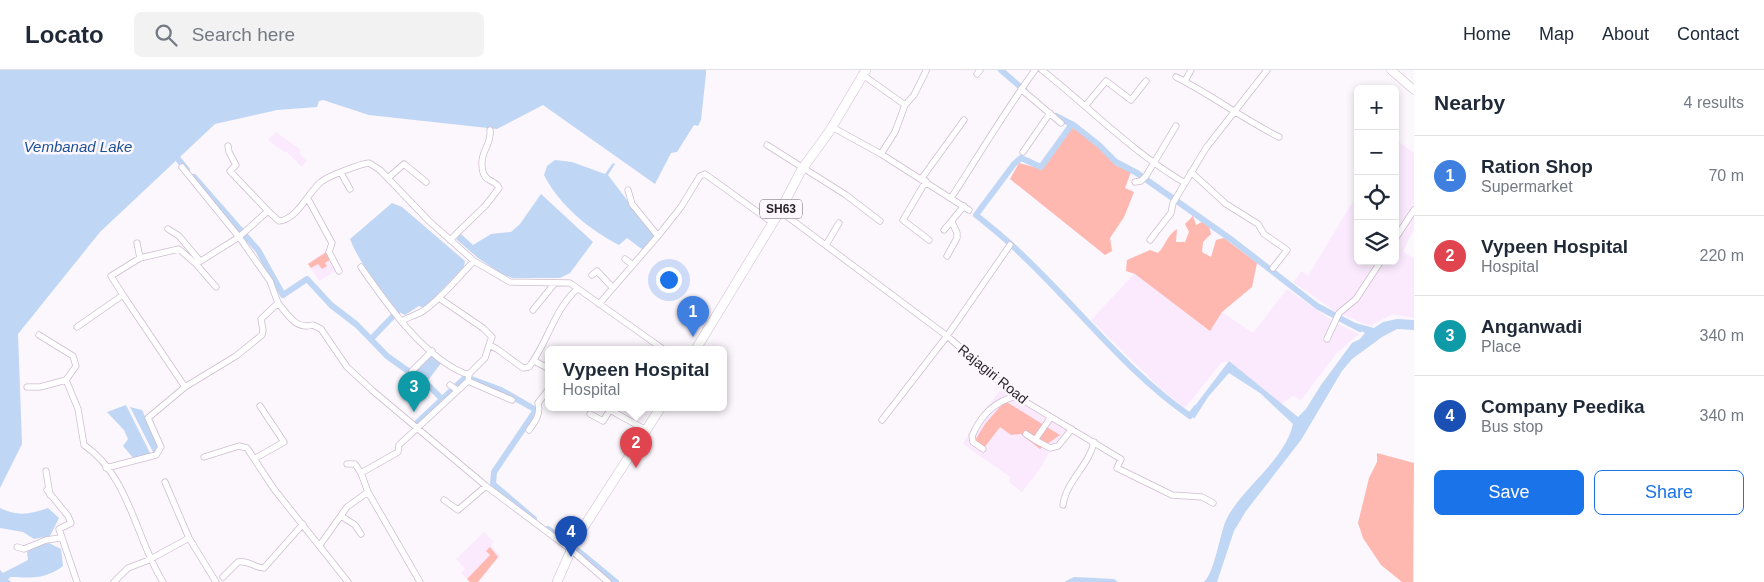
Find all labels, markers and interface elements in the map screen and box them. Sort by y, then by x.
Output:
search box [134,12,484,57]
text: Locato [25,21,104,48]
icon: search [152,21,180,49]
text: Search here [192,24,295,45]
text: Home [1463,24,1511,44]
text: Map [1539,24,1574,44]
text: About [1602,24,1649,44]
text: Contact [1677,24,1739,44]
map controls [1354,85,1399,265]
button: + [1354,85,1399,130]
text: Nearby [1434,91,1505,114]
text: 4 results [1684,94,1744,111]
button: − [1354,130,1399,175]
water label: Vembanad Lake [24,138,132,155]
text: Ration Shop [1481,156,1593,177]
text: 1 [1446,167,1454,184]
text: 70 m [1708,167,1744,184]
button: locate [1354,175,1399,220]
text: Supermarket [1481,178,1573,195]
road number: SH63 [760,200,802,218]
button: layers [1354,220,1399,265]
text: Vypeen Hospital [1481,236,1628,257]
text: 2 [1446,247,1454,264]
text: 220 m [1700,247,1744,264]
text: Hospital [1481,258,1539,275]
your location [656,267,682,293]
pin: 1 [677,296,709,337]
text: Anganwadi [1481,316,1582,337]
text: 3 [1446,327,1454,344]
text: 340 m [1700,327,1744,344]
text: Place [1481,338,1521,355]
street label: Rajagiri Road [955,341,1031,407]
popup [545,346,727,411]
text: Vypeen Hospital [562,359,710,380]
pin: 3 [398,371,430,412]
text: Hospital [562,381,620,398]
text: Company Peedika [1481,396,1645,417]
text: 4 [1446,407,1454,424]
text: 340 m [1700,407,1744,424]
text: Bus stop [1481,418,1543,435]
pin: 2 [620,427,652,468]
button: Save [1434,470,1584,515]
button: Share [1594,470,1744,515]
pin: 4 [555,516,587,557]

